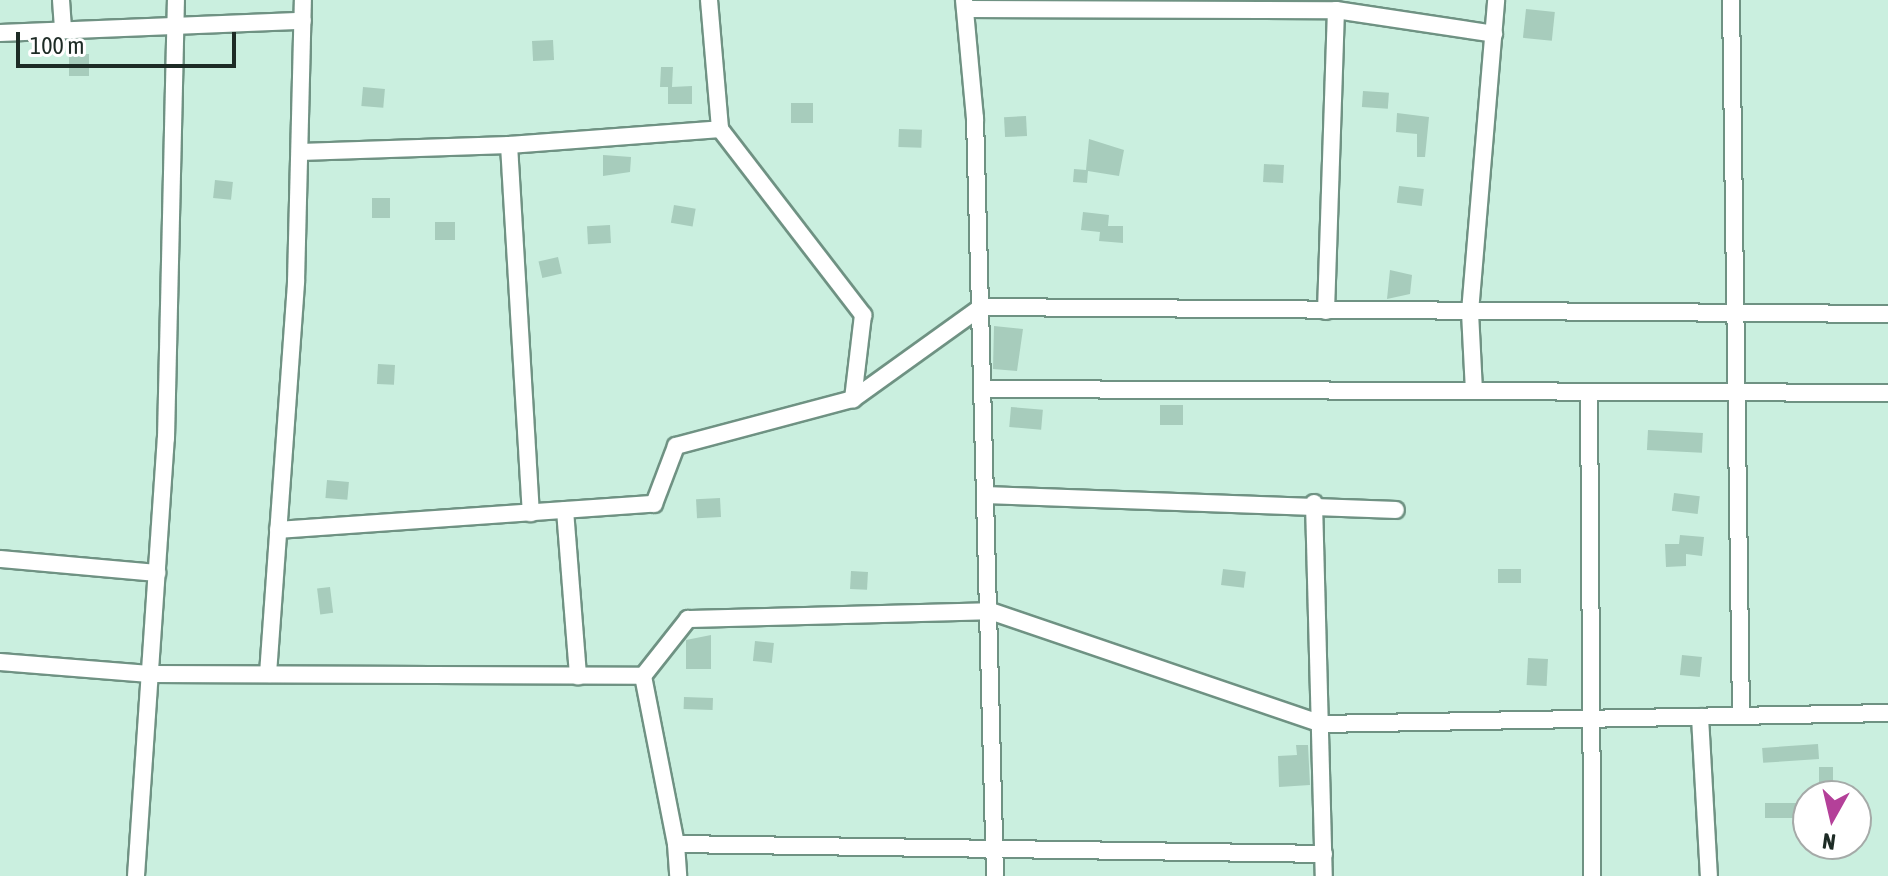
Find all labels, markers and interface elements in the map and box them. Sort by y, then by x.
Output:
scale bar [20,16,240,66]
text: 100 m [30,32,84,59]
north arrow [1792,780,1872,860]
text: N [1821,828,1837,856]

